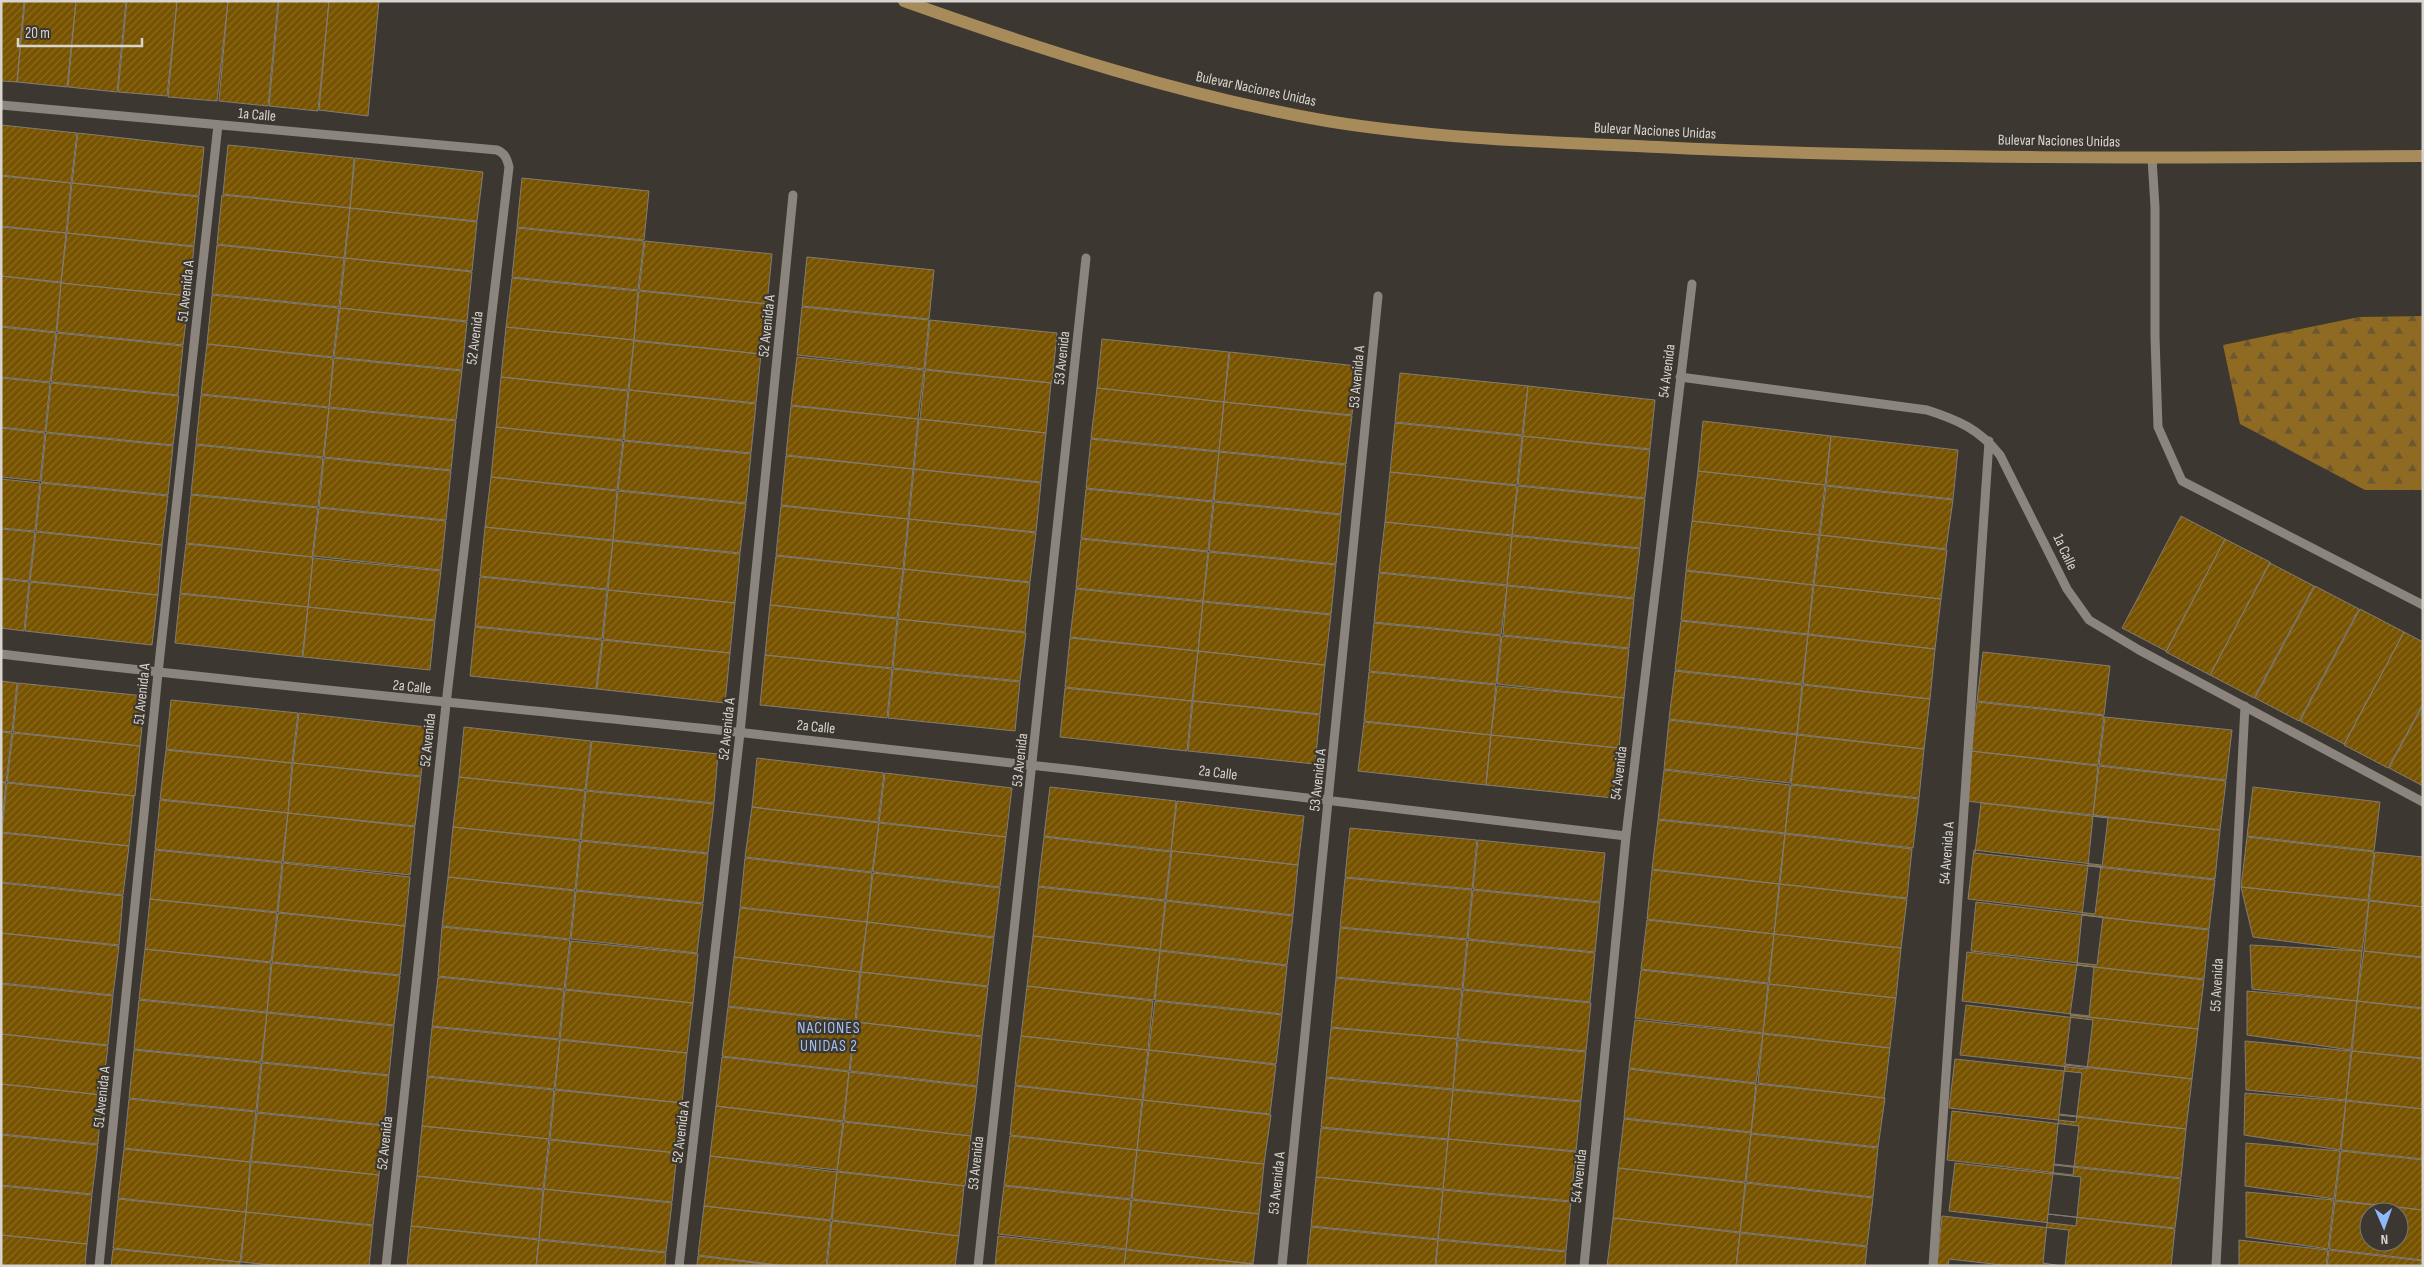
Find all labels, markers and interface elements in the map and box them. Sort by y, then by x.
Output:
scale bar [18,15,141,47]
text: 20 m [25,24,50,43]
street label: Bulevar Naciones Unidas [1194,67,1318,111]
street label: 1a Calle [237,104,277,126]
street label: Bulevar Naciones Unidas [1593,118,1717,144]
street label: Bulevar Naciones Unidas [1998,130,2120,152]
street label: 51 Avenida A [173,259,199,323]
street label: 52 Avenida A [754,293,780,358]
street label: 52 Avenida [462,310,488,366]
street label: 53 Avenida [1050,330,1074,386]
street label: 54 Avenida [1654,343,1680,399]
street label: 53 Avenida A [1345,344,1369,409]
street label: 1a Calle [2048,531,2082,573]
street label: 51 Avenida A [129,662,155,726]
street label: 2a Calle [392,676,432,698]
street label: 52 Avenida A [714,696,740,761]
street label: 52 Avenida [416,712,440,768]
street label: 2a Calle [796,716,836,738]
street label: 53 Avenida [1008,732,1032,788]
street label: 54 Avenida [1606,745,1632,801]
street label: 53 Avenida A [1305,747,1331,812]
street label: 2a Calle [1198,761,1238,785]
street label: 54 Avenida A [1935,820,1959,885]
street label: 55 Avenida [2206,958,2228,1012]
district label: NACIONES UNIDAS 2 [797,1019,861,1056]
street label: 51 Avenida A [89,1065,115,1129]
street label: 52 Avenida A [668,1099,694,1164]
street label: 52 Avenida [373,1115,397,1171]
street label: 53 Avenida [964,1135,988,1191]
street label: 54 Avenida [1567,1148,1591,1204]
street label: 53 Avenida A [1264,1150,1290,1215]
north arrow [2359,1202,2409,1252]
text: N [2380,1231,2388,1248]

